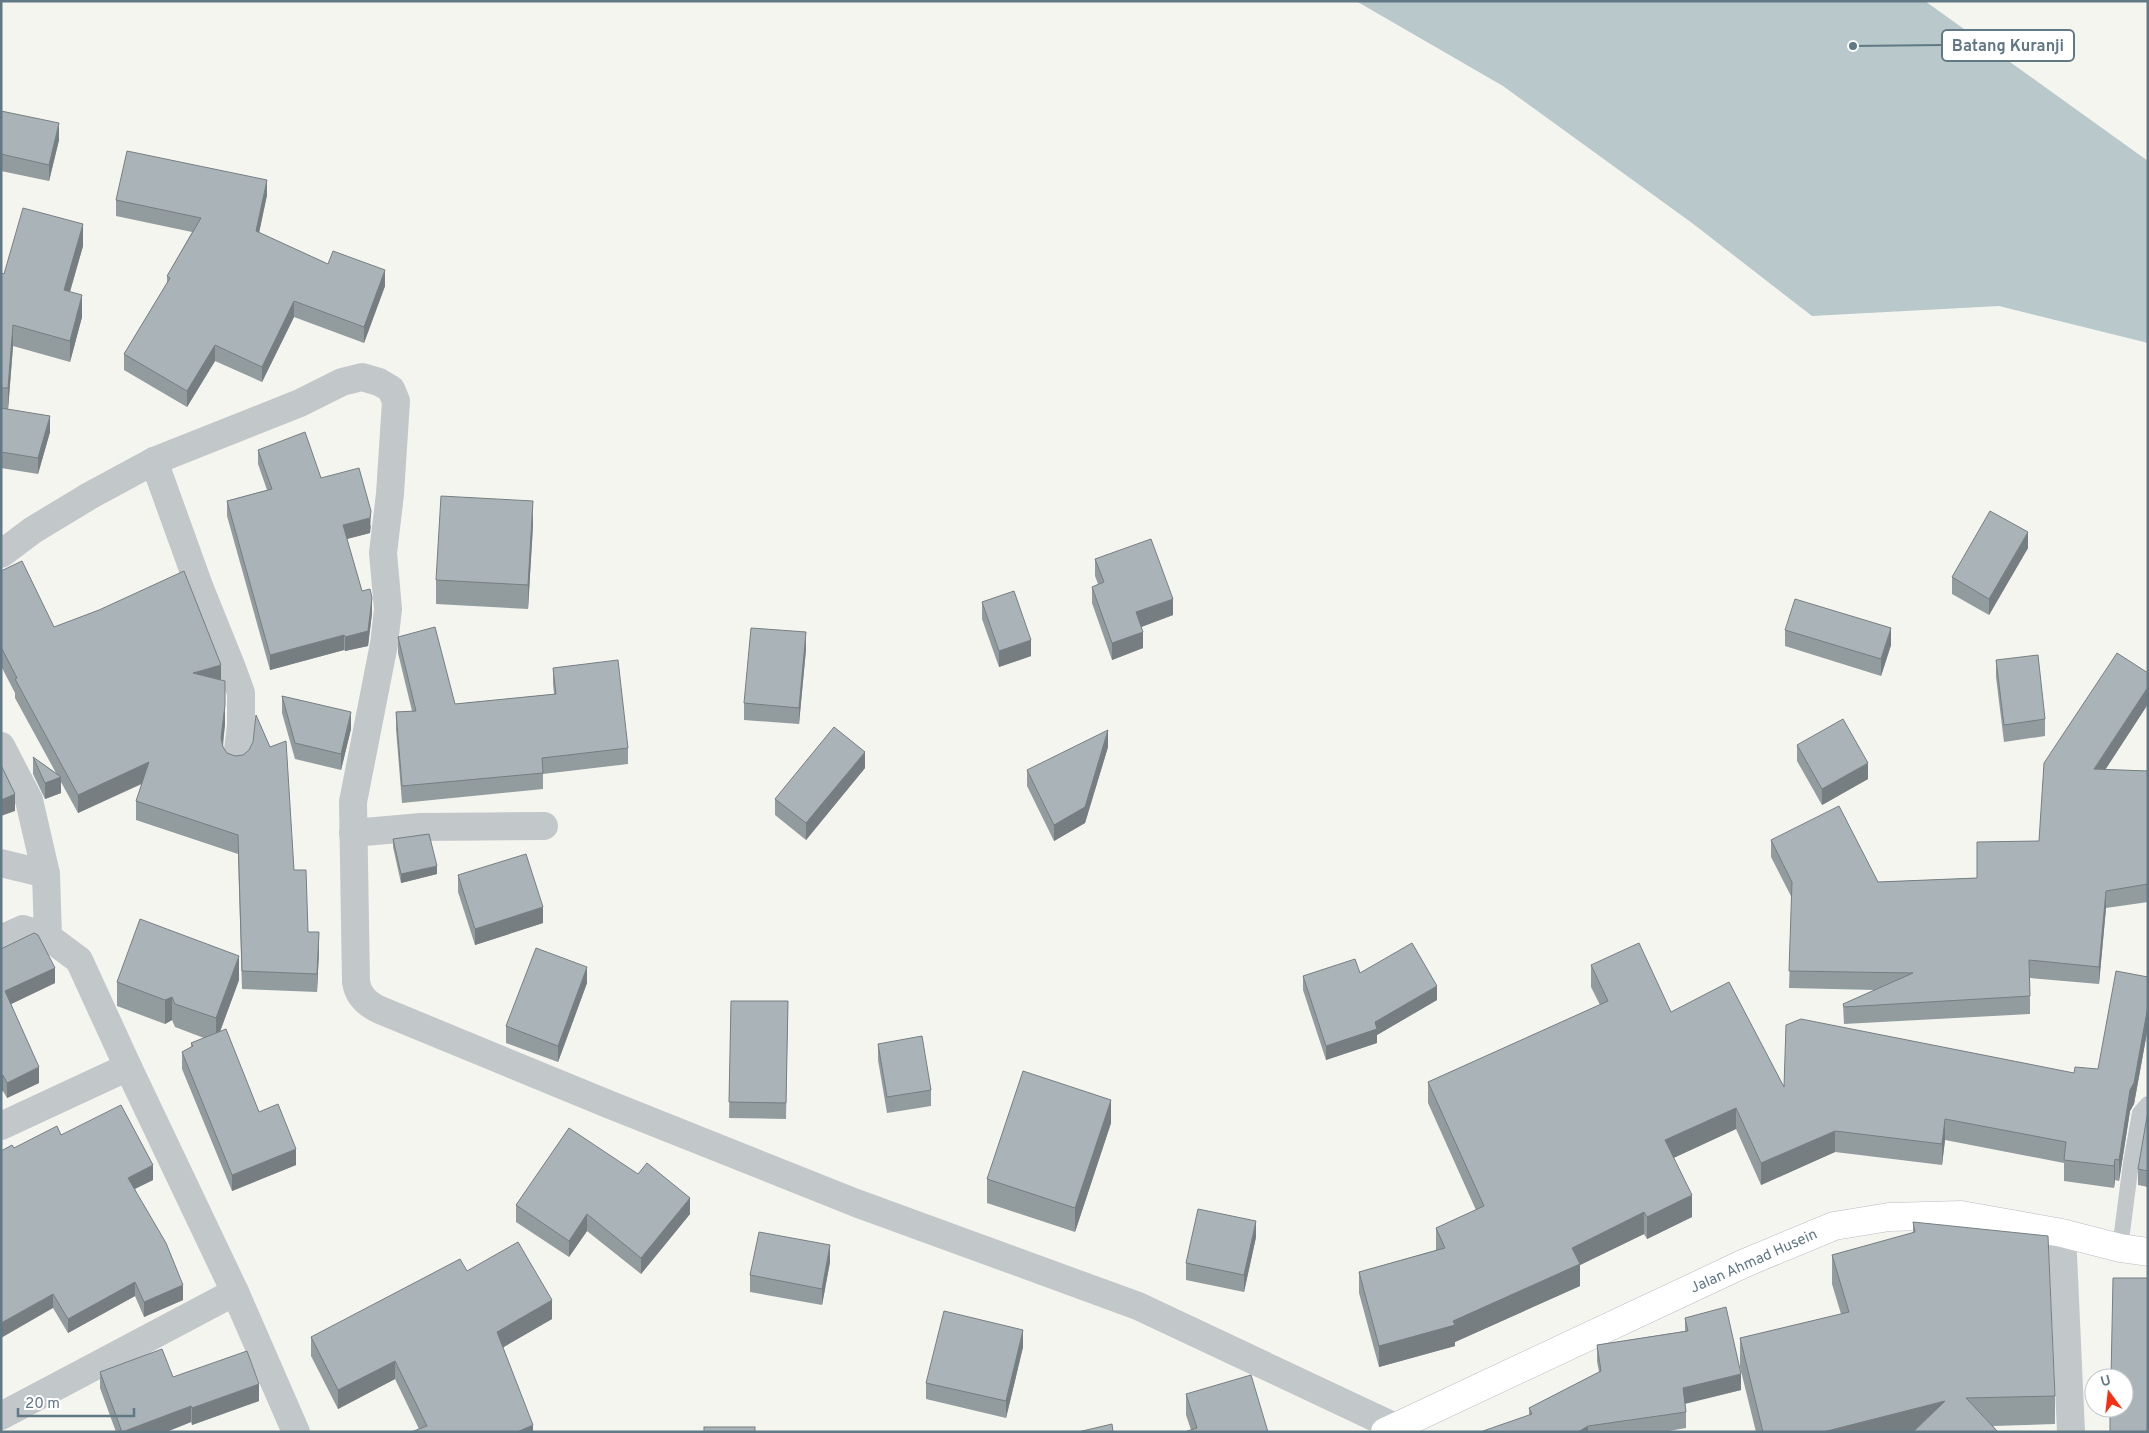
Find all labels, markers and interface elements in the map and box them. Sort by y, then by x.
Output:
callout: Batang Kuranji [1942,30,2074,61]
text: Batang Kuranji [1952,37,2064,57]
street label: Jalan Ahmad Husein [1687,1225,1821,1299]
north arrow [2084,1368,2134,1418]
text: U [2099,1372,2113,1391]
scale bar [18,1386,134,1418]
text: 20 m [25,1395,60,1414]

